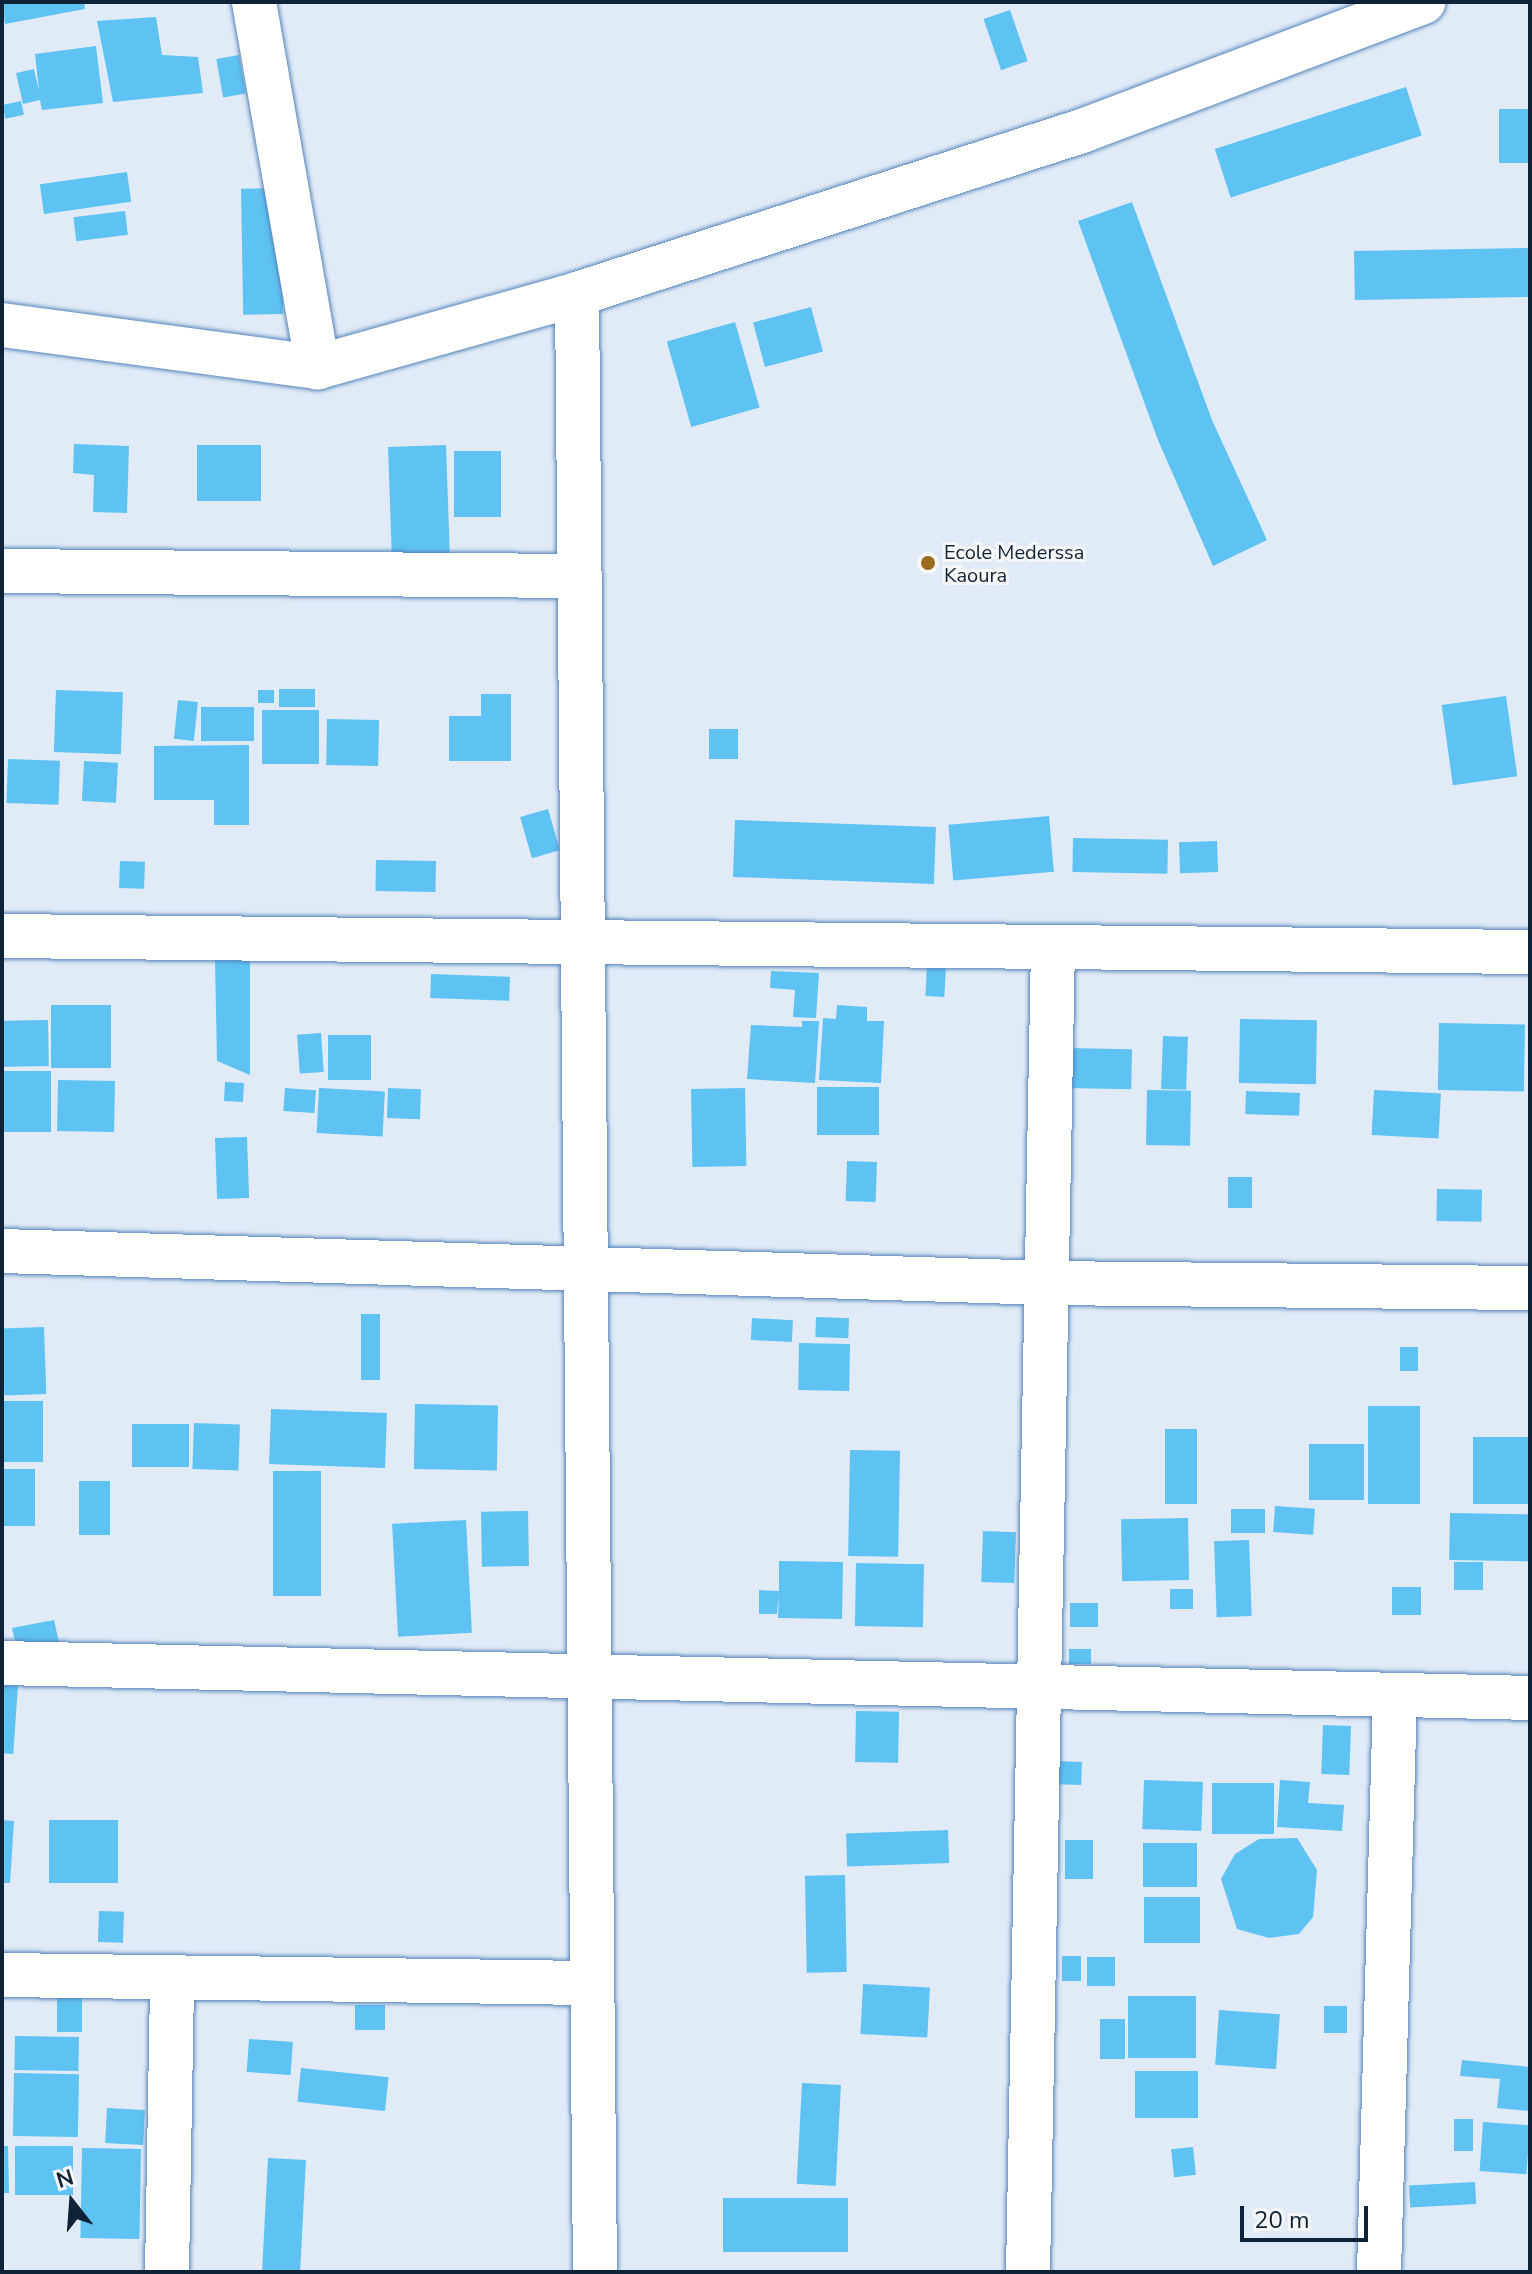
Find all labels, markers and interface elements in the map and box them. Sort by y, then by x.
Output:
place label: Ecole Mederssa Kaoura [944,540,1084,587]
marker: Ecole Mederssa Kaoura [919,554,937,572]
north arrow [32,2162,112,2242]
text: N [53,2162,77,2196]
scale bar [1244,2190,1372,2240]
text: 20 m [1254,2204,1310,2236]

